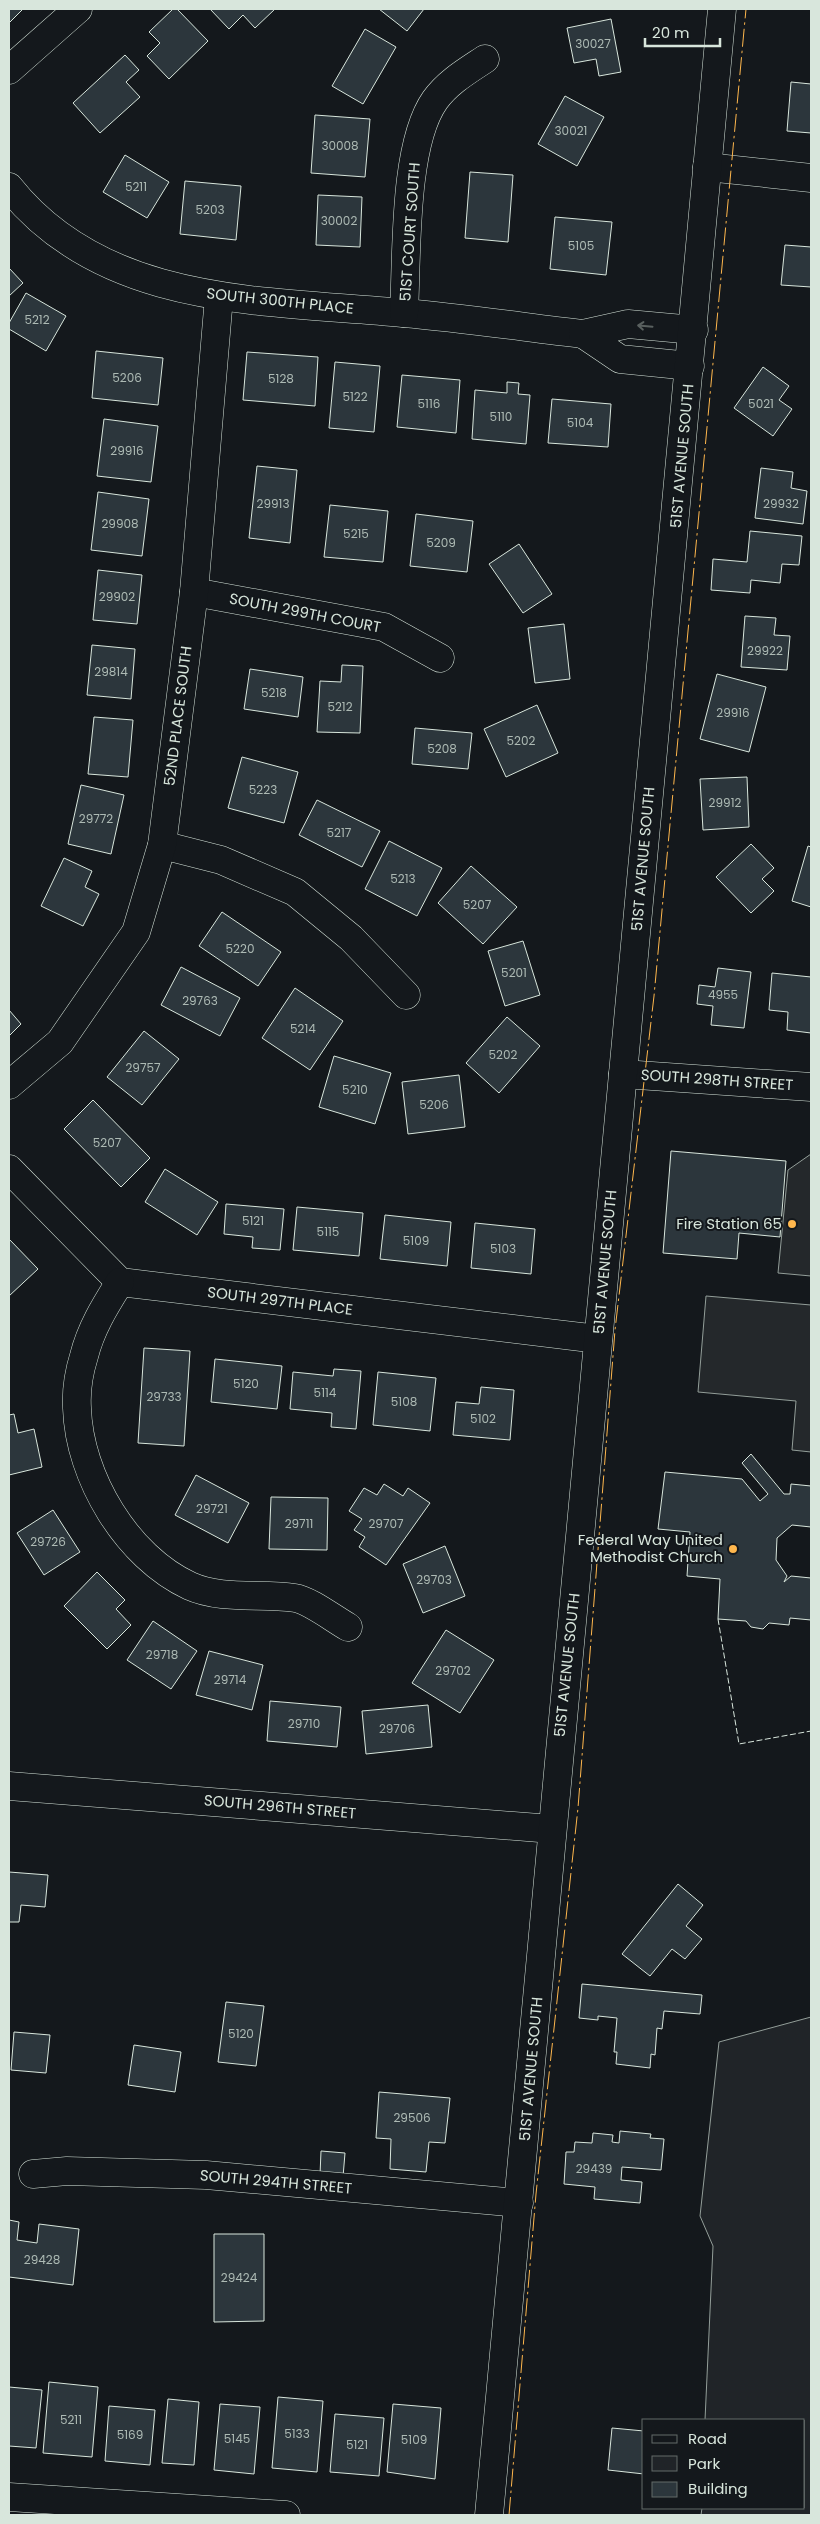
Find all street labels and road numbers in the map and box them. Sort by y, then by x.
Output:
street label: 51ST COURT SOUTH [394,162,425,302]
street label: SOUTH 300TH PLACE [205,282,355,319]
street label: 51ST AVENUE SOUTH [665,383,698,529]
street label: SOUTH 299TH COURT [228,588,383,638]
street label: 52ND PLACE SOUTH [158,645,197,787]
street label: 51ST AVENUE SOUTH [626,786,659,932]
street label: SOUTH 298TH STREET [640,1064,794,1095]
street label: 51ST AVENUE SOUTH [588,1189,621,1335]
street label: SOUTH 297TH PLACE [206,1281,354,1320]
street label: 51ST AVENUE SOUTH [548,1592,585,1738]
street label: SOUTH 296TH STREET [203,1789,357,1824]
street label: 51ST AVENUE SOUTH [514,1996,547,2142]
street label: SOUTH 294TH STREET [199,2164,353,2199]

